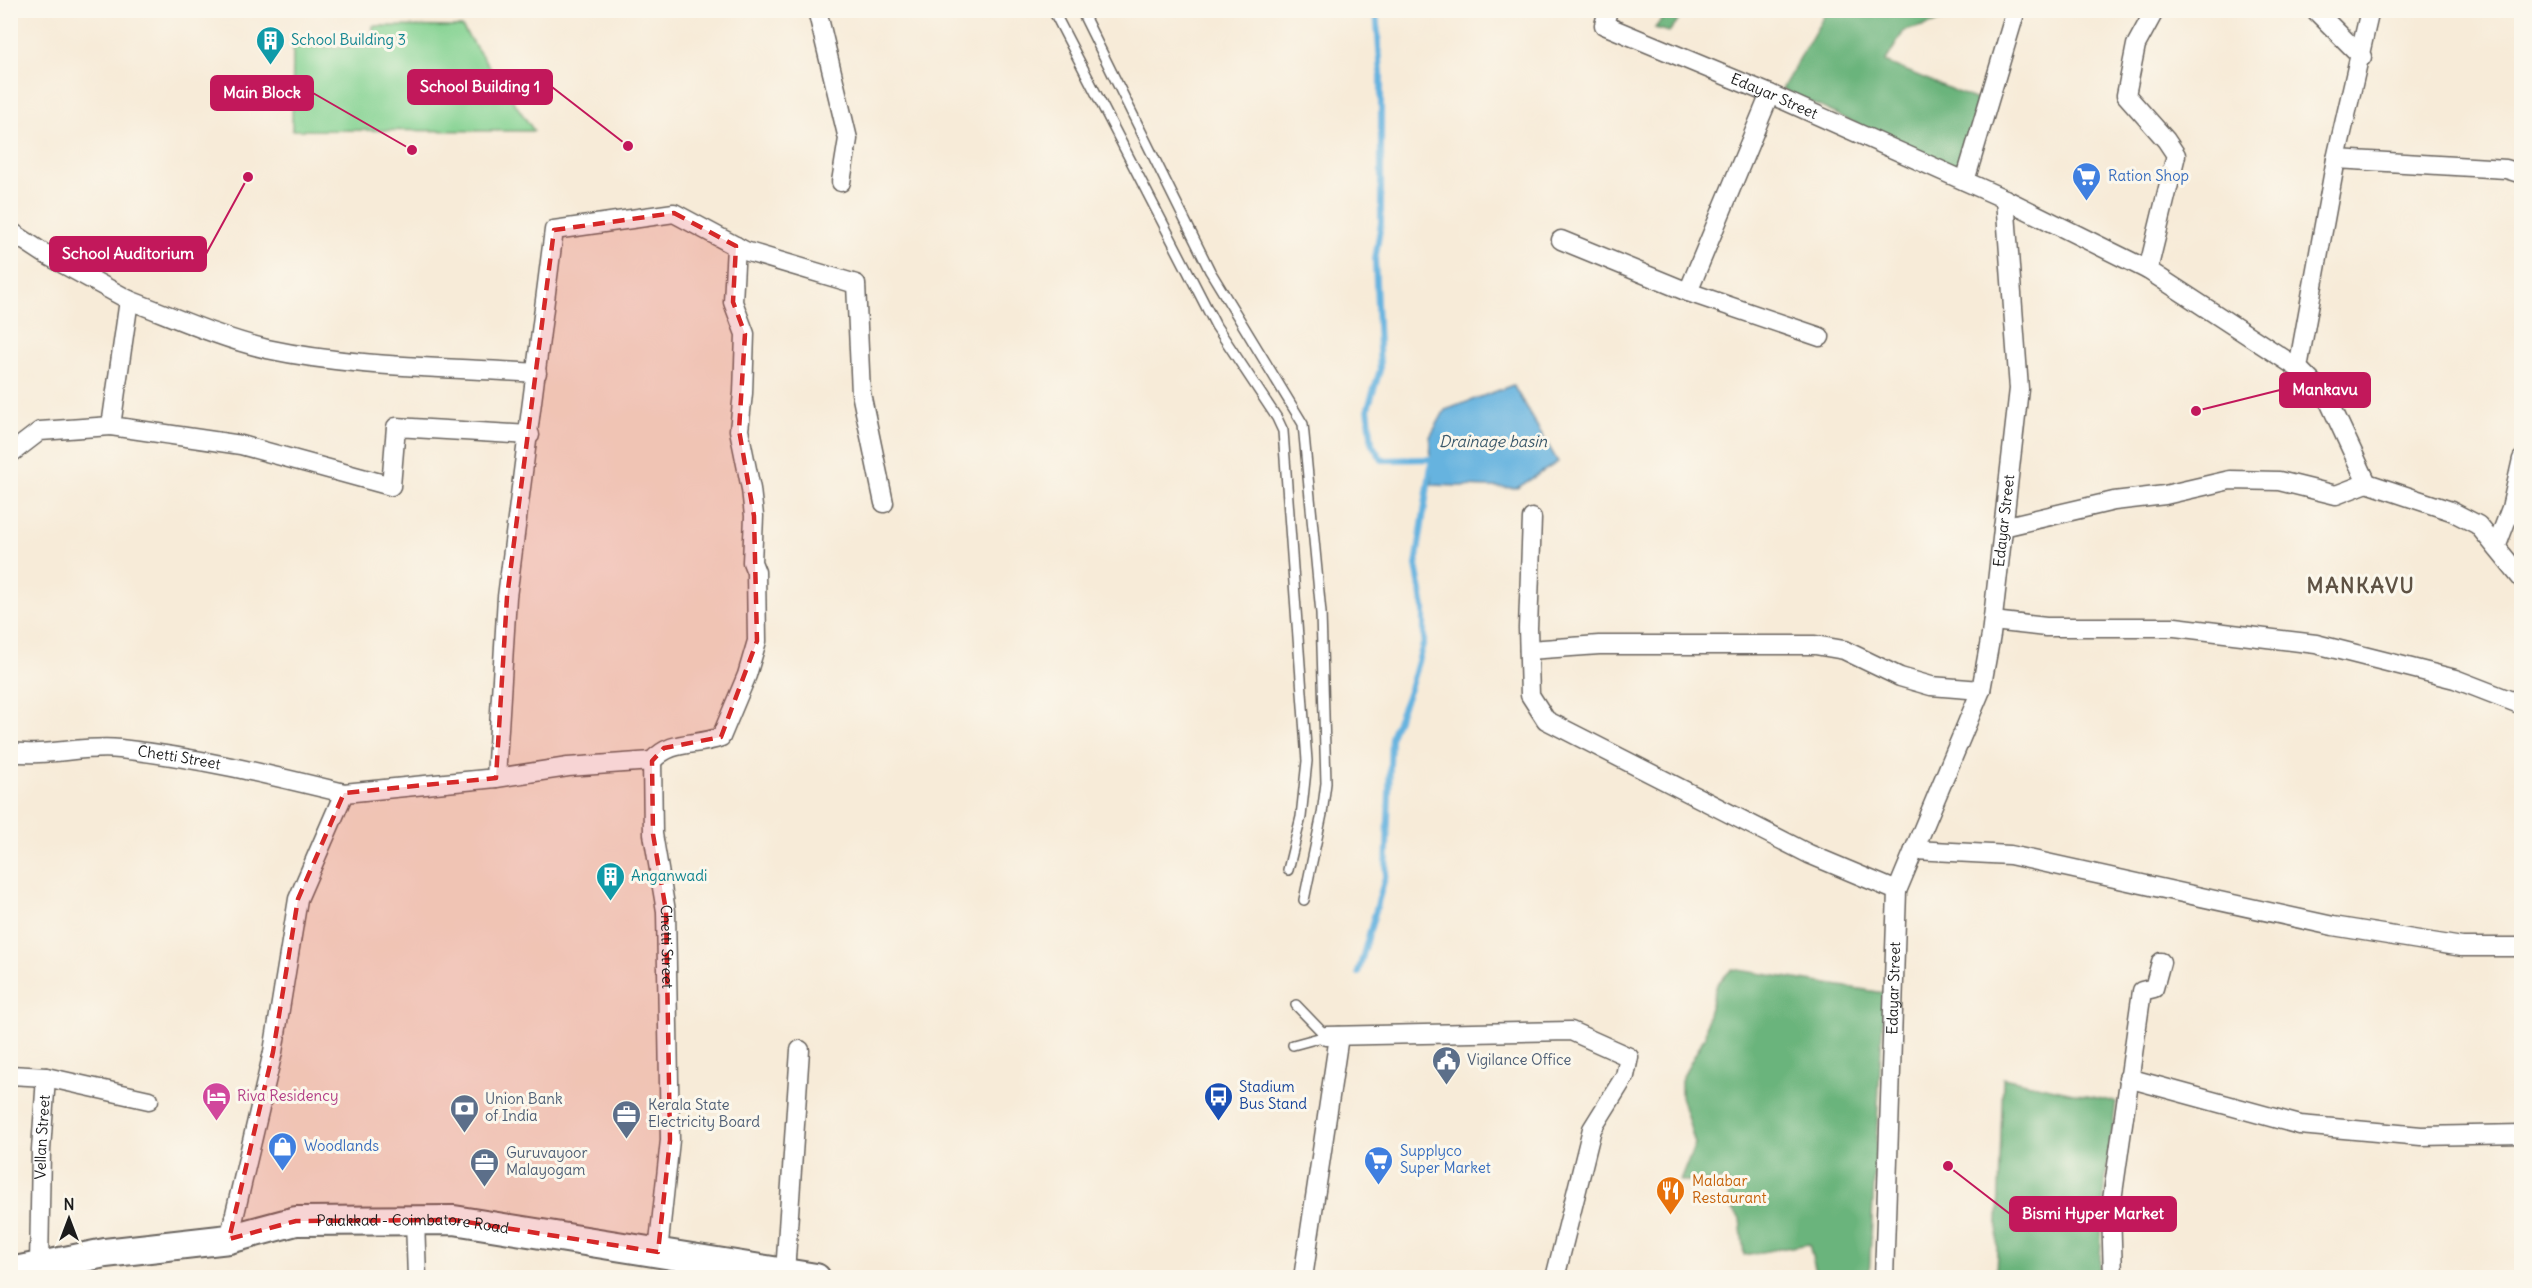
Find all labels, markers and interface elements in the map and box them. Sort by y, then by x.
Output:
building icon: School Building 3 [254,24,286,66]
place label: School Building 3 [291,30,406,49]
street label: Edayar Street [1728,69,1821,123]
callout: School Building 1 [408,70,552,104]
callout: Main Block [211,76,313,110]
text: School Building 1 [420,76,540,97]
text: Main Block [223,82,301,102]
supermarket icon: Ration Shop [2071,160,2103,202]
place label: Ration Shop [2108,166,2189,185]
callout: School Auditorium [50,237,206,271]
text: School Auditorium [62,243,194,263]
callout: Mankavu [2280,373,2370,407]
text: Mankavu [2292,379,2358,399]
water label: Drainage basin [1439,431,1548,451]
street label: Edayar Street [1989,473,2018,568]
district label: MANKAVU [2307,572,2415,599]
street label: Chetti Street [137,741,222,774]
building icon: Anganwadi [594,860,626,902]
place label: Anganwadi [631,866,707,885]
street label: Chetti Street [656,903,677,989]
street label: Edayar Street [1882,941,1904,1035]
public building icon: Vigilance Office [1430,1044,1462,1086]
place label: Vigilance Office [1467,1050,1571,1069]
place label: Stadium Bus Stand [1239,1077,1307,1113]
hotel icon: Riva Residency [200,1080,232,1122]
bus stop icon: Stadium Bus Stand [1202,1080,1234,1122]
place label: Riva Residency [237,1086,338,1105]
place label: Union Bank of India [485,1089,563,1125]
bank icon: Union Bank of India [448,1092,480,1134]
street label: Vellan Street [31,1094,54,1179]
place label: Kerala State Electricity Board [648,1095,760,1131]
office icon: Kerala State Electricity Board [611,1098,643,1140]
shop icon: Woodlands [267,1130,299,1172]
place label: Woodlands [304,1136,379,1155]
place label: Supplyco Super Market [1400,1141,1491,1177]
place label: Guruvayoor Malayogam [506,1143,588,1179]
supermarket icon: Supplyco Super Market [1363,1144,1395,1186]
office icon: Guruvayoor Malayogam [469,1146,501,1188]
place label: Malabar Restaurant [1692,1171,1767,1207]
restaurant icon: Malabar Restaurant [1655,1174,1687,1216]
north arrow [39,1189,99,1249]
text: N [63,1194,75,1214]
callout: Bismi Hyper Market [2010,1197,2176,1231]
text: Bismi Hyper Market [2022,1203,2165,1224]
street label: Palakkad - Coimbatore Road [316,1210,510,1238]

